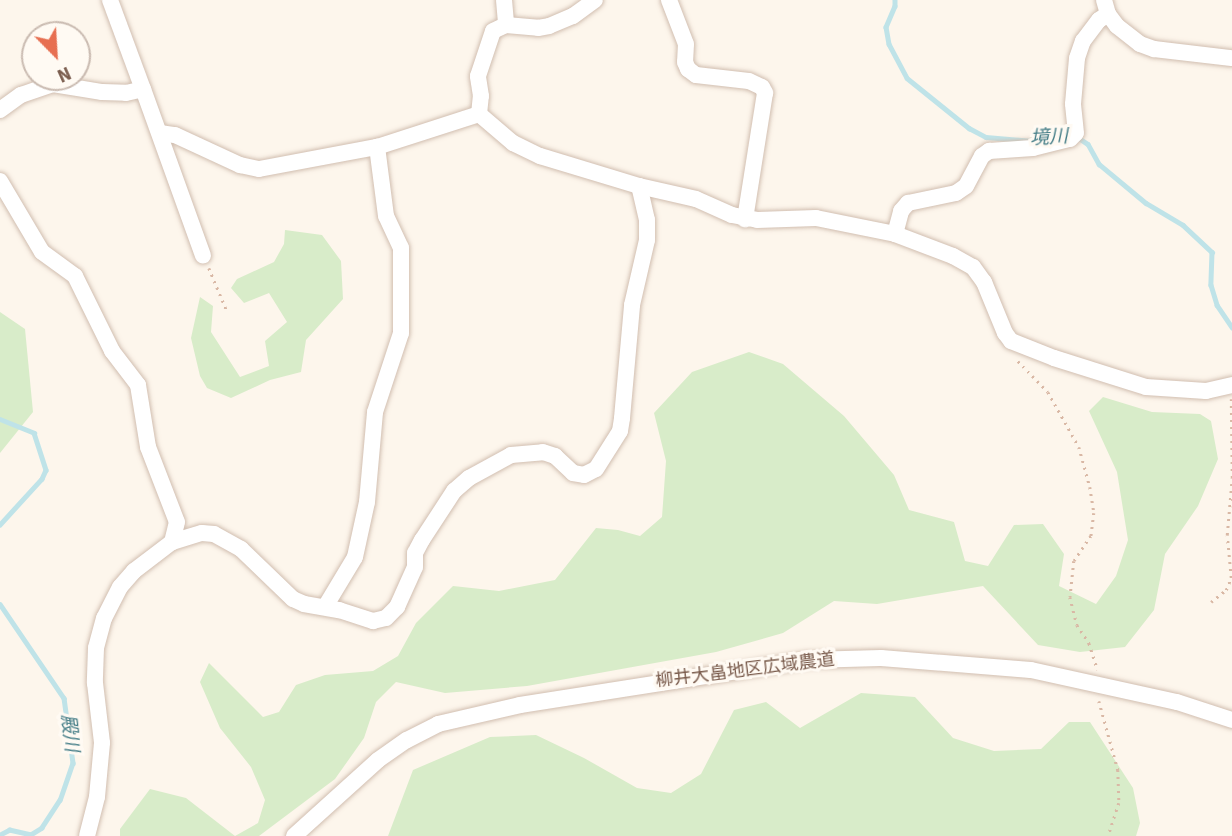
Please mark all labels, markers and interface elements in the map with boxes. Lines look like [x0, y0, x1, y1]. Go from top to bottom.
north arrow [21, 21, 91, 91]
text: N [53, 59, 75, 89]
water label: 境川 [1029, 126, 1069, 150]
street label: 柳井大畠地区広域農道 [654, 649, 836, 693]
water label: 殿川 [55, 713, 83, 753]

